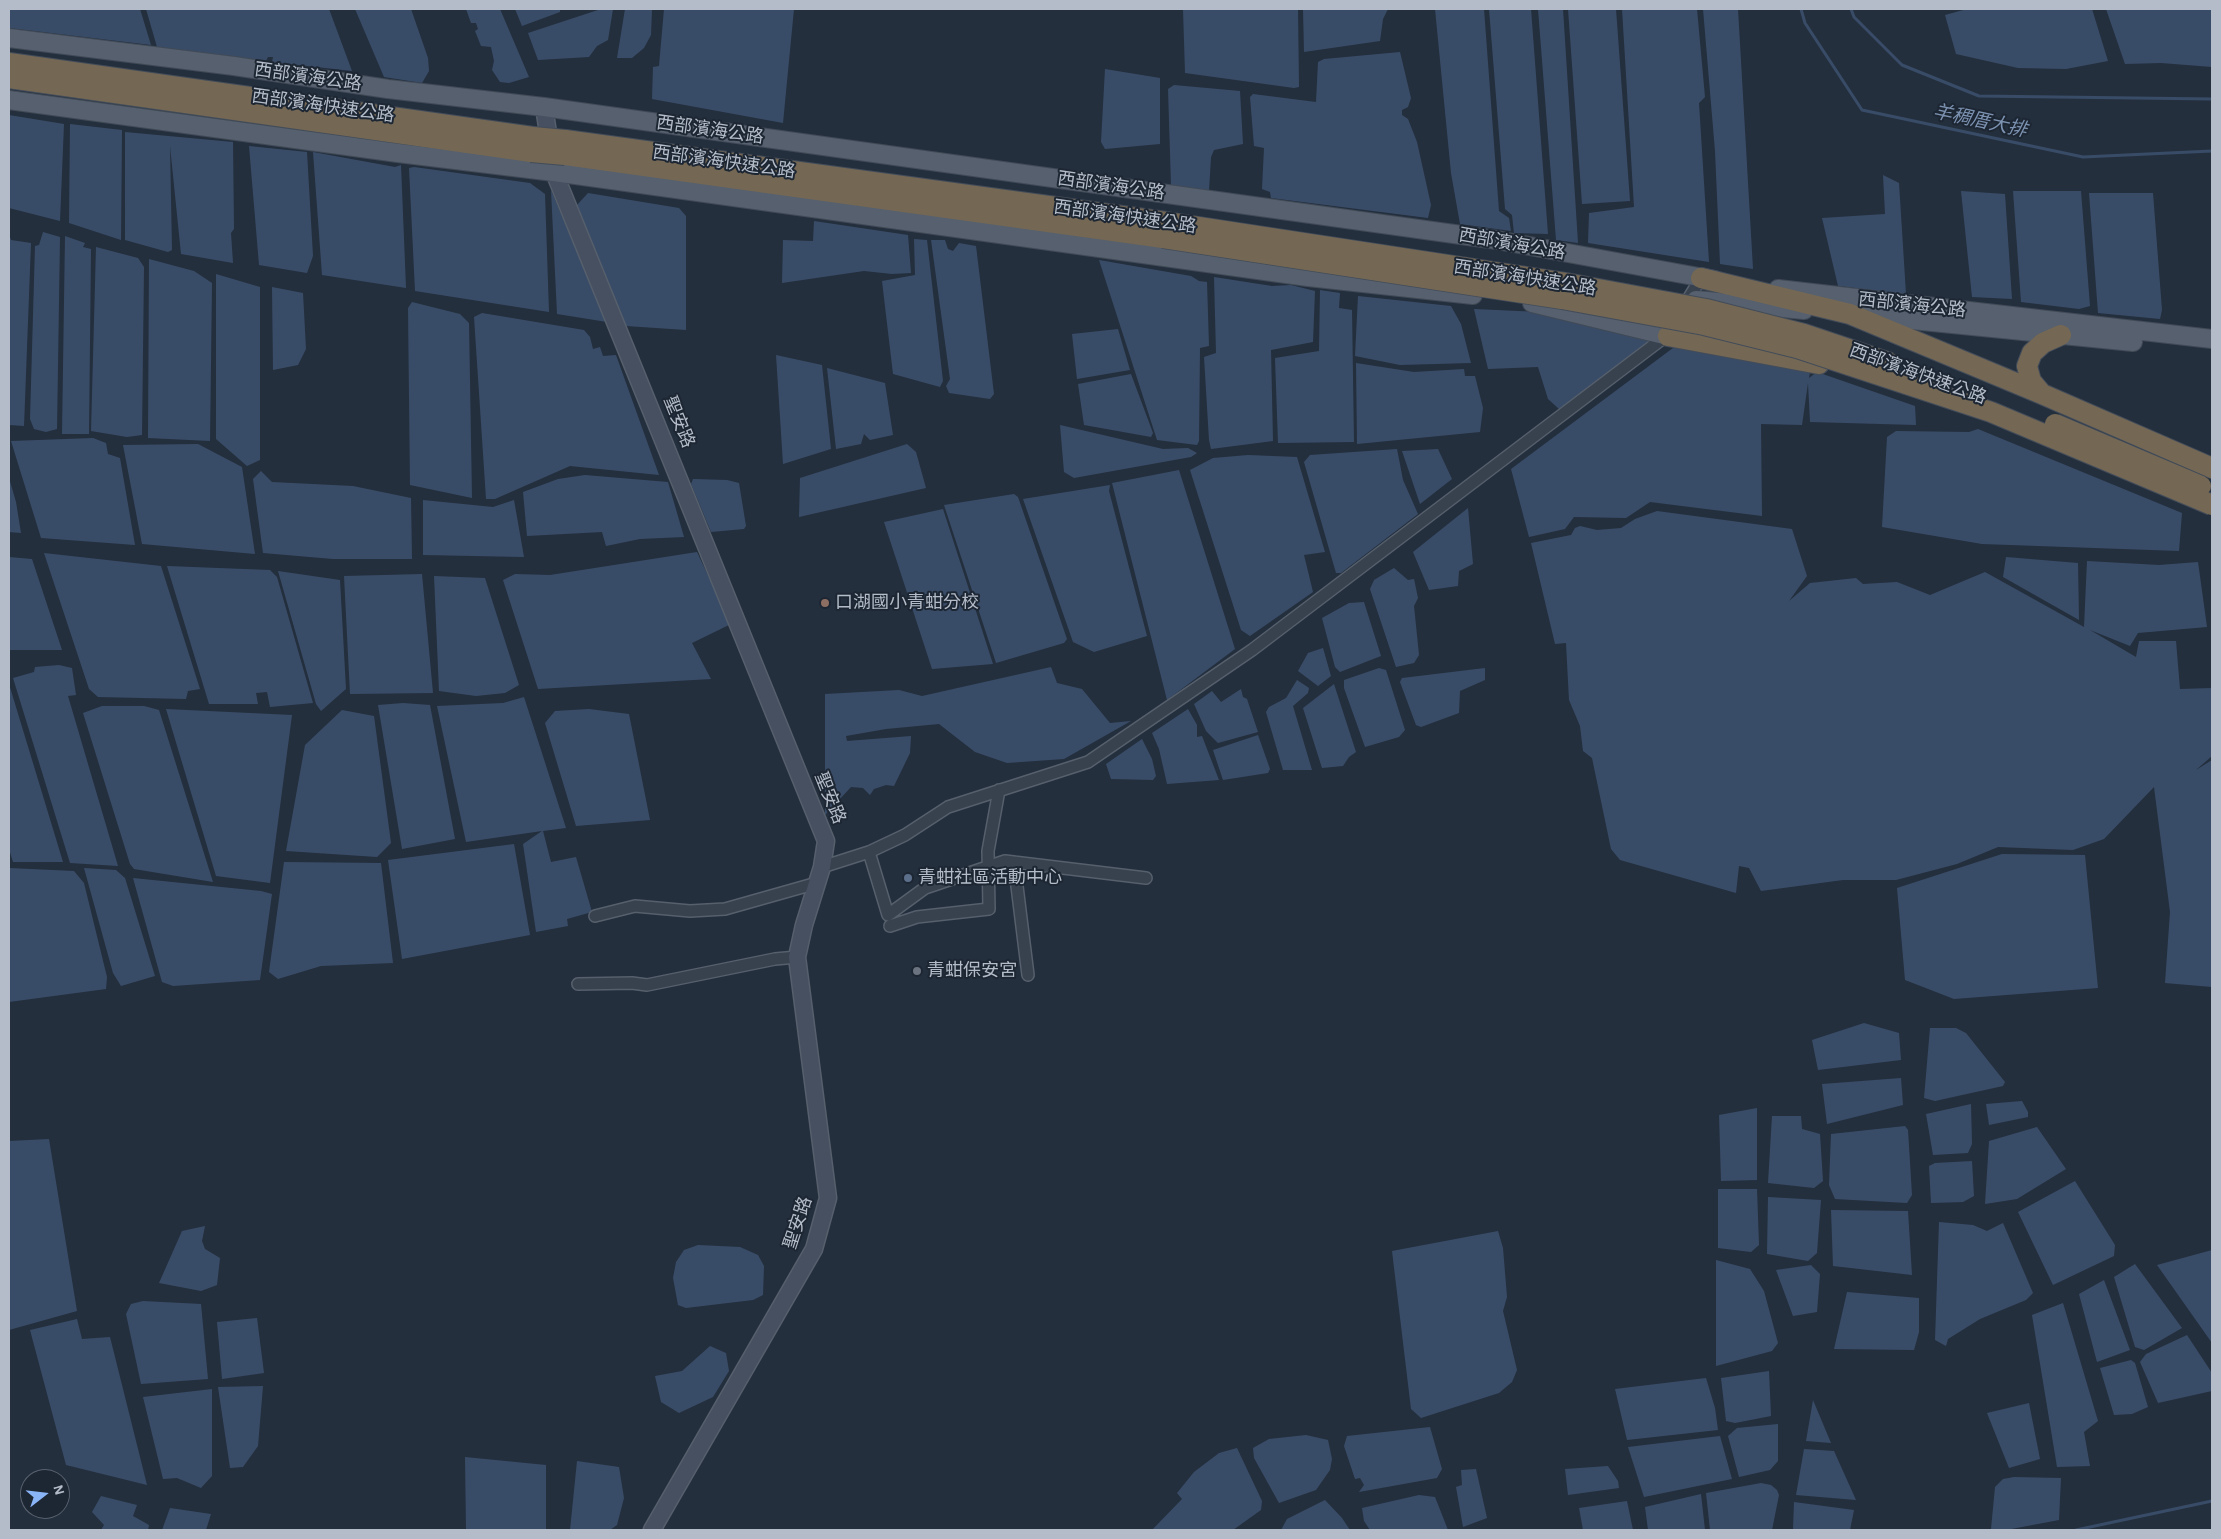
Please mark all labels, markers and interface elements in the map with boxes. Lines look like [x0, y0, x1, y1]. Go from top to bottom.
street label: 西部濱海公路 [253, 59, 363, 95]
street label: 西部濱海快速公路 [250, 85, 396, 127]
water label: 羊稠厝大排 [1931, 100, 2029, 142]
street label: 西部濱海公路 [655, 112, 765, 148]
street label: 西部濱海快速公路 [651, 141, 797, 183]
street label: 西部濱海公路 [1056, 168, 1166, 204]
street label: 西部濱海快速公路 [1052, 196, 1198, 238]
street label: 西部濱海公路 [1457, 224, 1567, 264]
street label: 西部濱海快速公路 [1452, 256, 1598, 300]
street label: 西部濱海公路 [1857, 289, 1967, 321]
street label: 西部濱海快速公路 [1847, 339, 1989, 409]
street label: 聖安路 [659, 393, 699, 451]
place label: 口湖國小青蚶分校 [835, 592, 979, 614]
marker: 口湖國小青蚶分校 [819, 597, 831, 609]
street label: 聖安路 [810, 769, 850, 827]
place label: 青蚶社區活動中心 [918, 867, 1062, 889]
marker: 青蚶社區活動中心 [902, 872, 914, 884]
place label: 青蚶保安宮 [927, 960, 1017, 982]
marker: 青蚶保安宮 [911, 965, 923, 977]
street label: 聖安路 [779, 1194, 817, 1252]
north arrow [20, 1469, 70, 1519]
text: N [50, 1484, 67, 1497]

